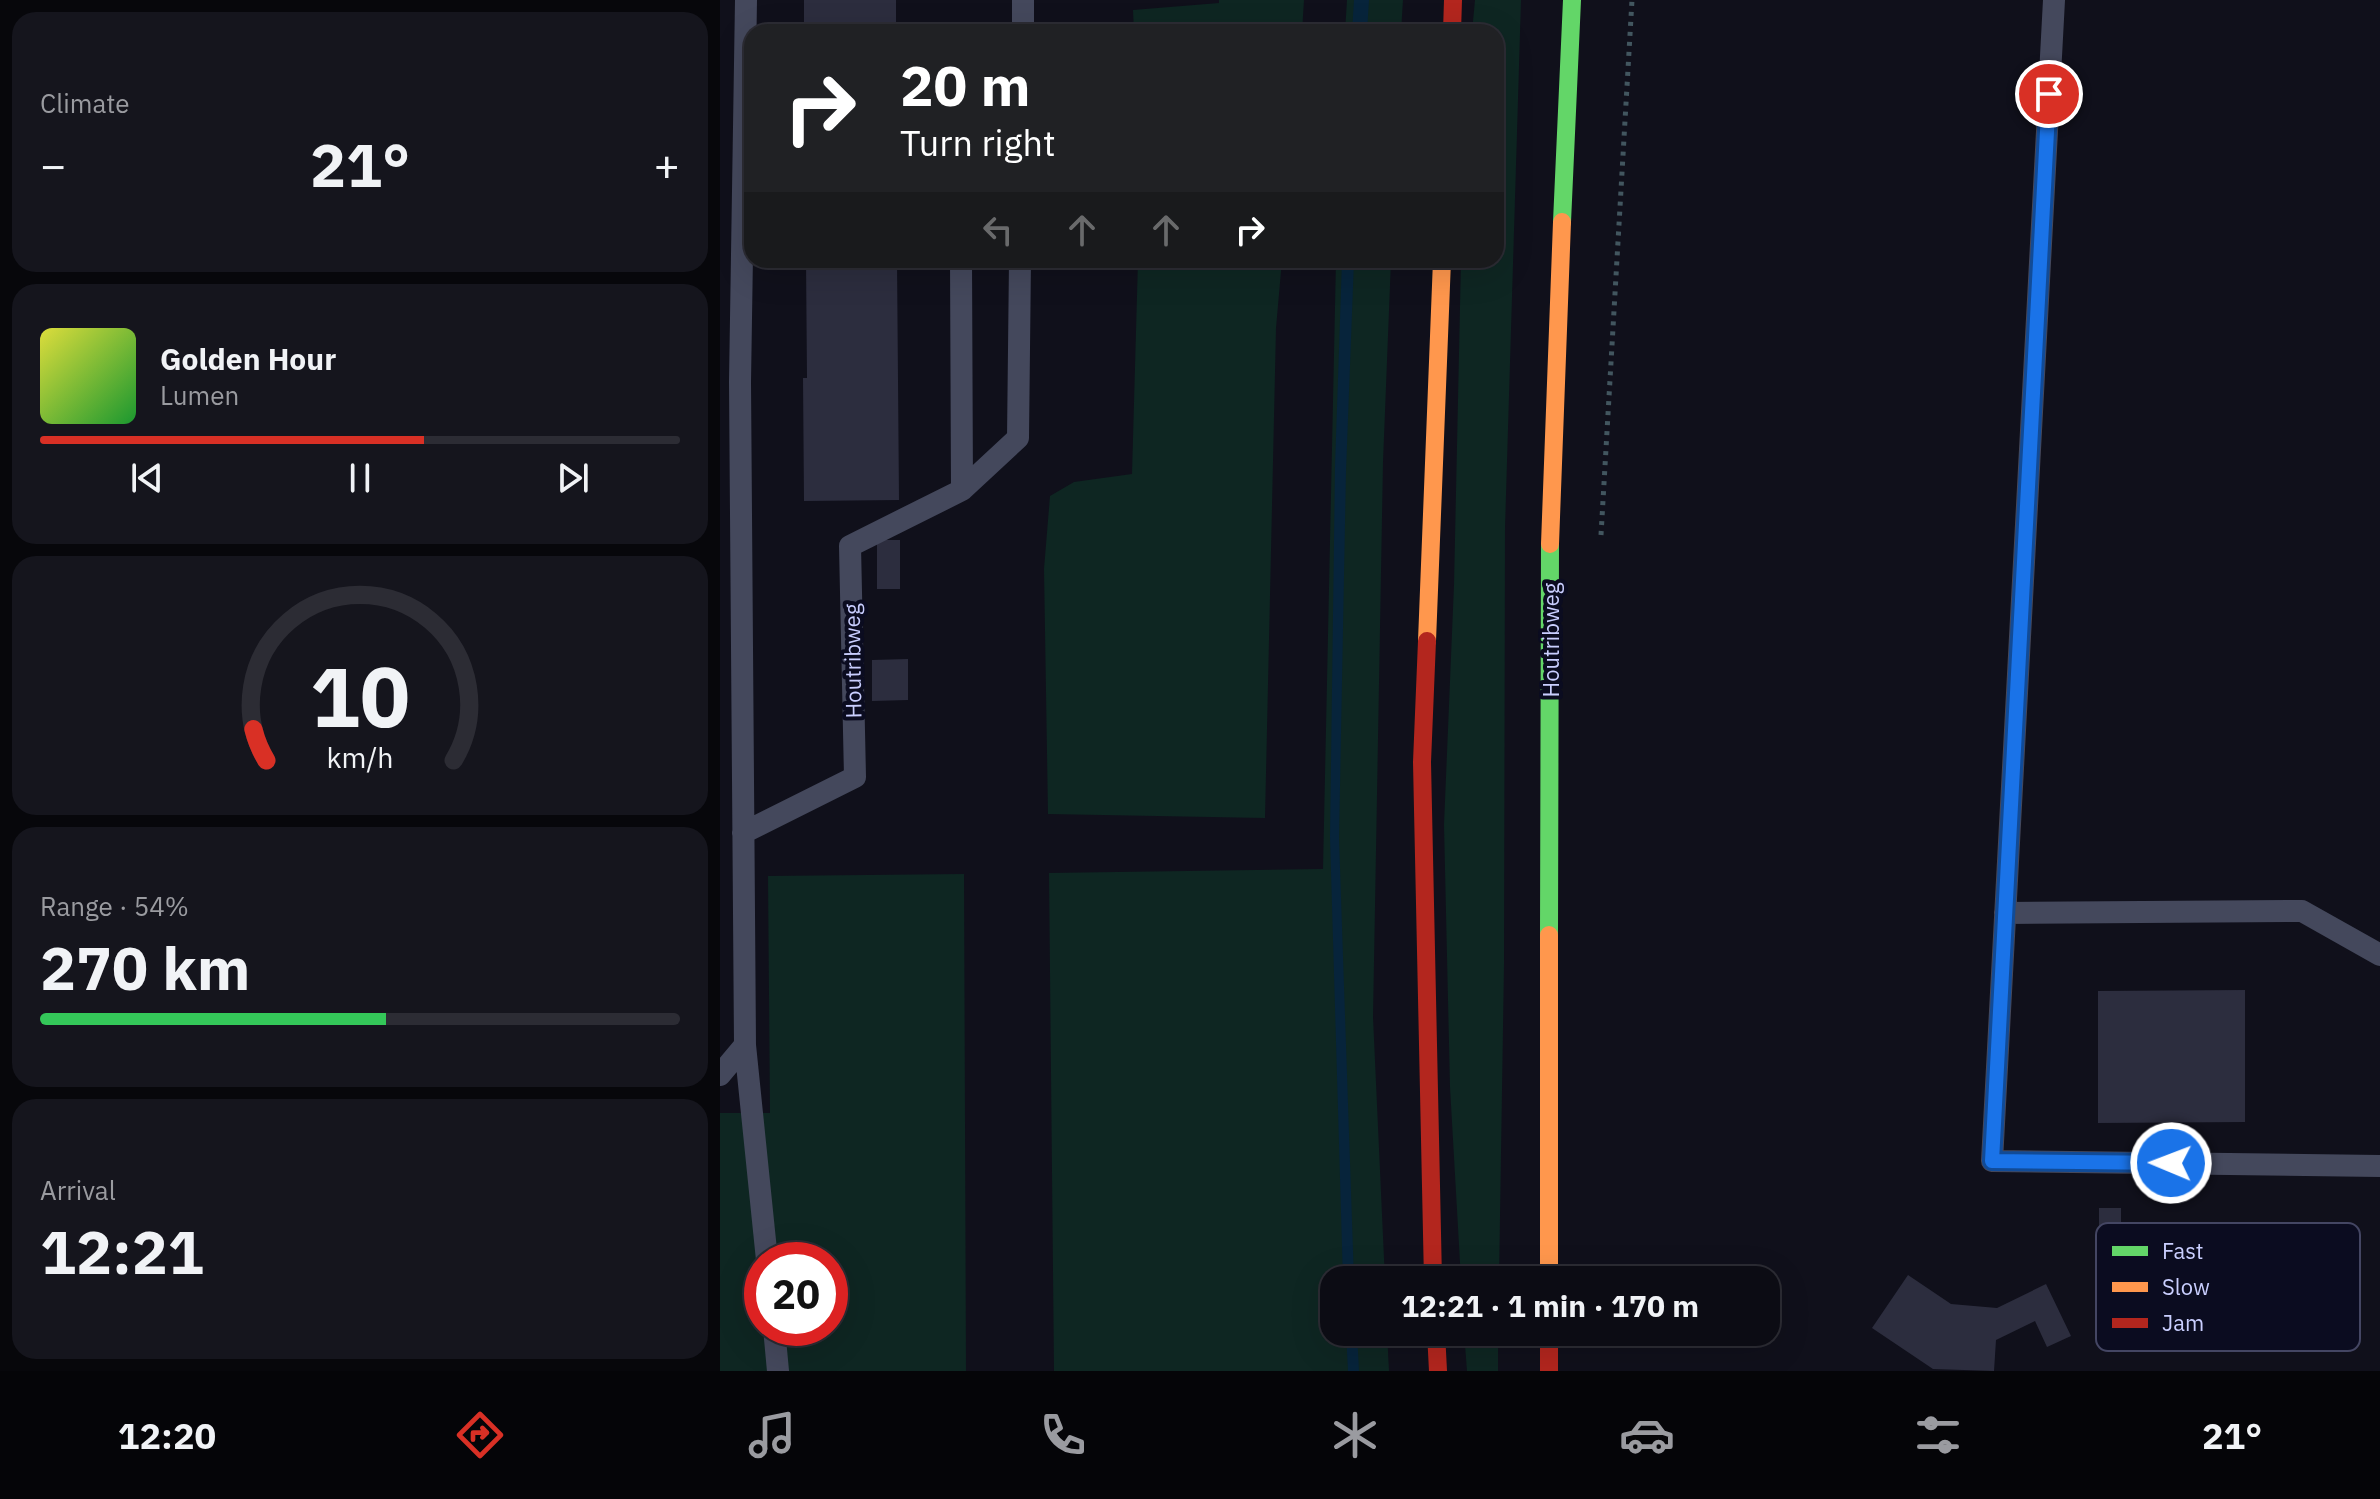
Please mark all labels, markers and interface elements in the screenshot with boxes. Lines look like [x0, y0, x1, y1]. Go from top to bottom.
text: 20 m [900, 49, 1030, 121]
icon: right [768, 56, 872, 160]
pin [2015, 60, 2083, 128]
icon: arrive [2027, 72, 2071, 116]
text: Climate [40, 86, 130, 120]
text: Turn right [900, 119, 1056, 166]
text: 21° [310, 125, 410, 204]
text: − [40, 136, 66, 193]
text: + [654, 136, 680, 193]
icon: left [976, 208, 1020, 252]
icon: ahead [1060, 208, 1104, 252]
icon: ahead [1144, 208, 1188, 252]
icon: right [1228, 208, 1272, 252]
text: Golden Hour [160, 339, 336, 378]
text: Lumen [160, 378, 239, 412]
icon: previous [125, 456, 169, 500]
icon: pause [338, 456, 382, 500]
icon: next [551, 456, 595, 500]
street label: Houtribweg [1536, 582, 1565, 697]
street label: Houtribweg [836, 603, 867, 719]
text: 10 [310, 642, 410, 750]
text: km/h [326, 740, 394, 777]
text: Range · 54% [40, 889, 189, 923]
text: 270 km [40, 928, 250, 1007]
position arrow [2129, 1121, 2213, 1205]
text: Arrival [40, 1173, 116, 1207]
text: 12:21 [40, 1212, 204, 1291]
legend [2096, 1223, 2360, 1351]
text: Fast [2162, 1236, 2203, 1265]
speed limit sign: 20 [744, 1242, 848, 1346]
text: Slow [2162, 1272, 2210, 1301]
text: 12:21 · 1 min · 170 m [1401, 1286, 1699, 1325]
text: Jam [2162, 1308, 2204, 1337]
icon: directions [452, 1407, 508, 1463]
icon: music [744, 1407, 800, 1463]
icon: phone [1035, 1407, 1091, 1463]
icon: climate [1327, 1407, 1383, 1463]
icon: car [1619, 1407, 1675, 1463]
icon: filters [1910, 1407, 1966, 1463]
text: 12:20 [118, 1412, 216, 1459]
text: 21° [2202, 1412, 2262, 1459]

